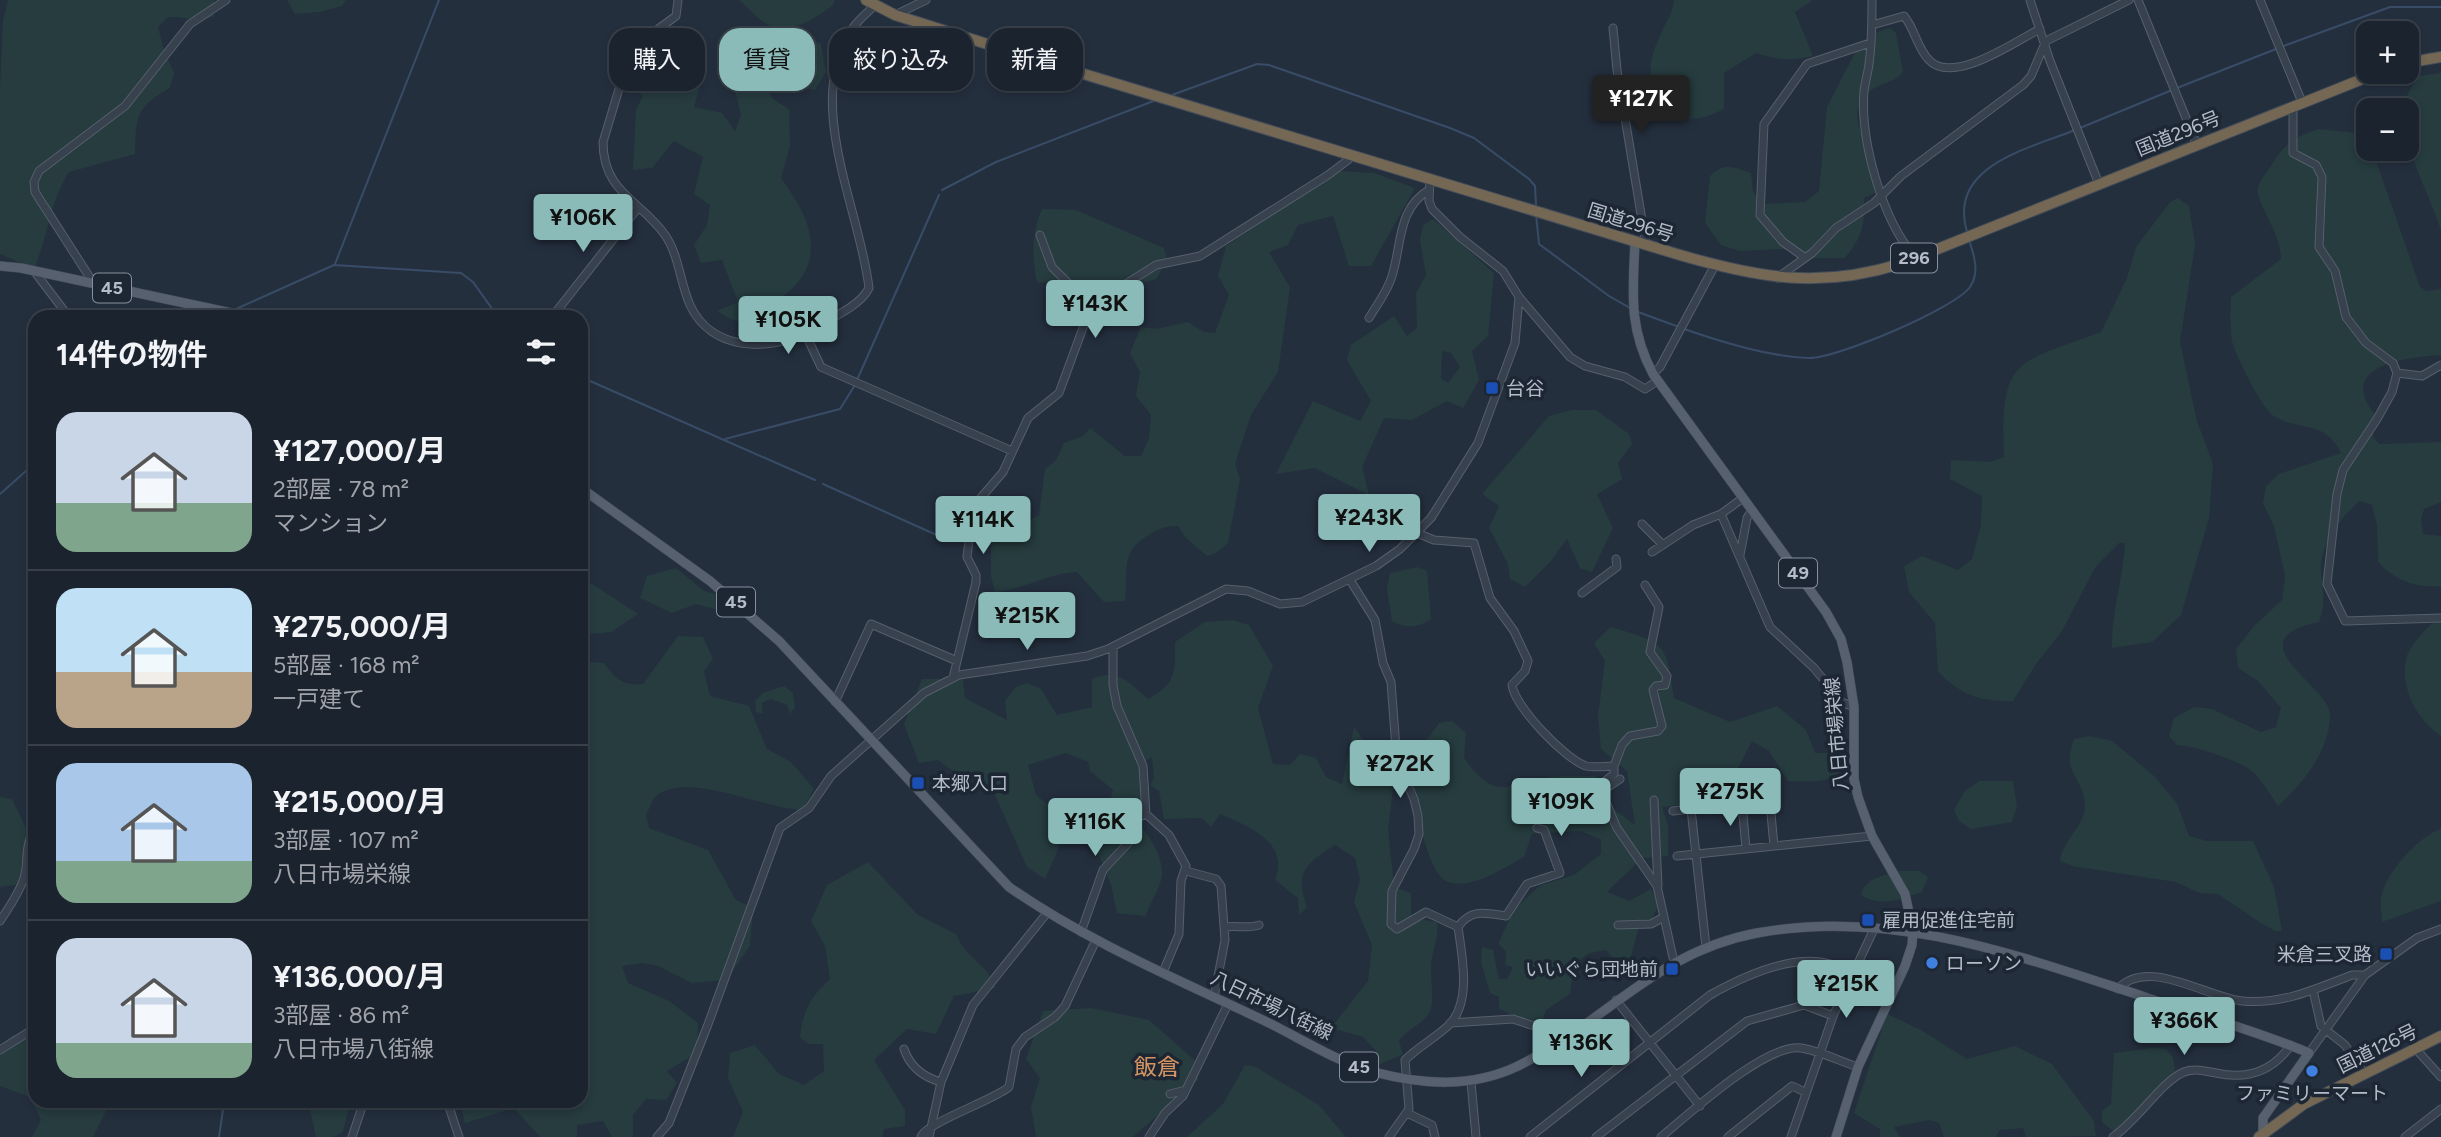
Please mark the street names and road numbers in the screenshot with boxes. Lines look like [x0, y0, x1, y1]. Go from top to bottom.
street label: 国道296号 [2133, 106, 2224, 161]
street label: 国道296号 [1585, 198, 1677, 247]
road number: 296 [1891, 244, 1937, 272]
road number: 45 [93, 274, 131, 302]
road number: 49 [1779, 558, 1817, 588]
road number: 45 [717, 588, 755, 616]
street label: 八日市場栄線 [1820, 676, 1853, 792]
street label: 八日市場八街線 [1207, 966, 1337, 1045]
street label: 国道126号 [2333, 1019, 2421, 1078]
road number: 45 [1340, 1052, 1378, 1082]

